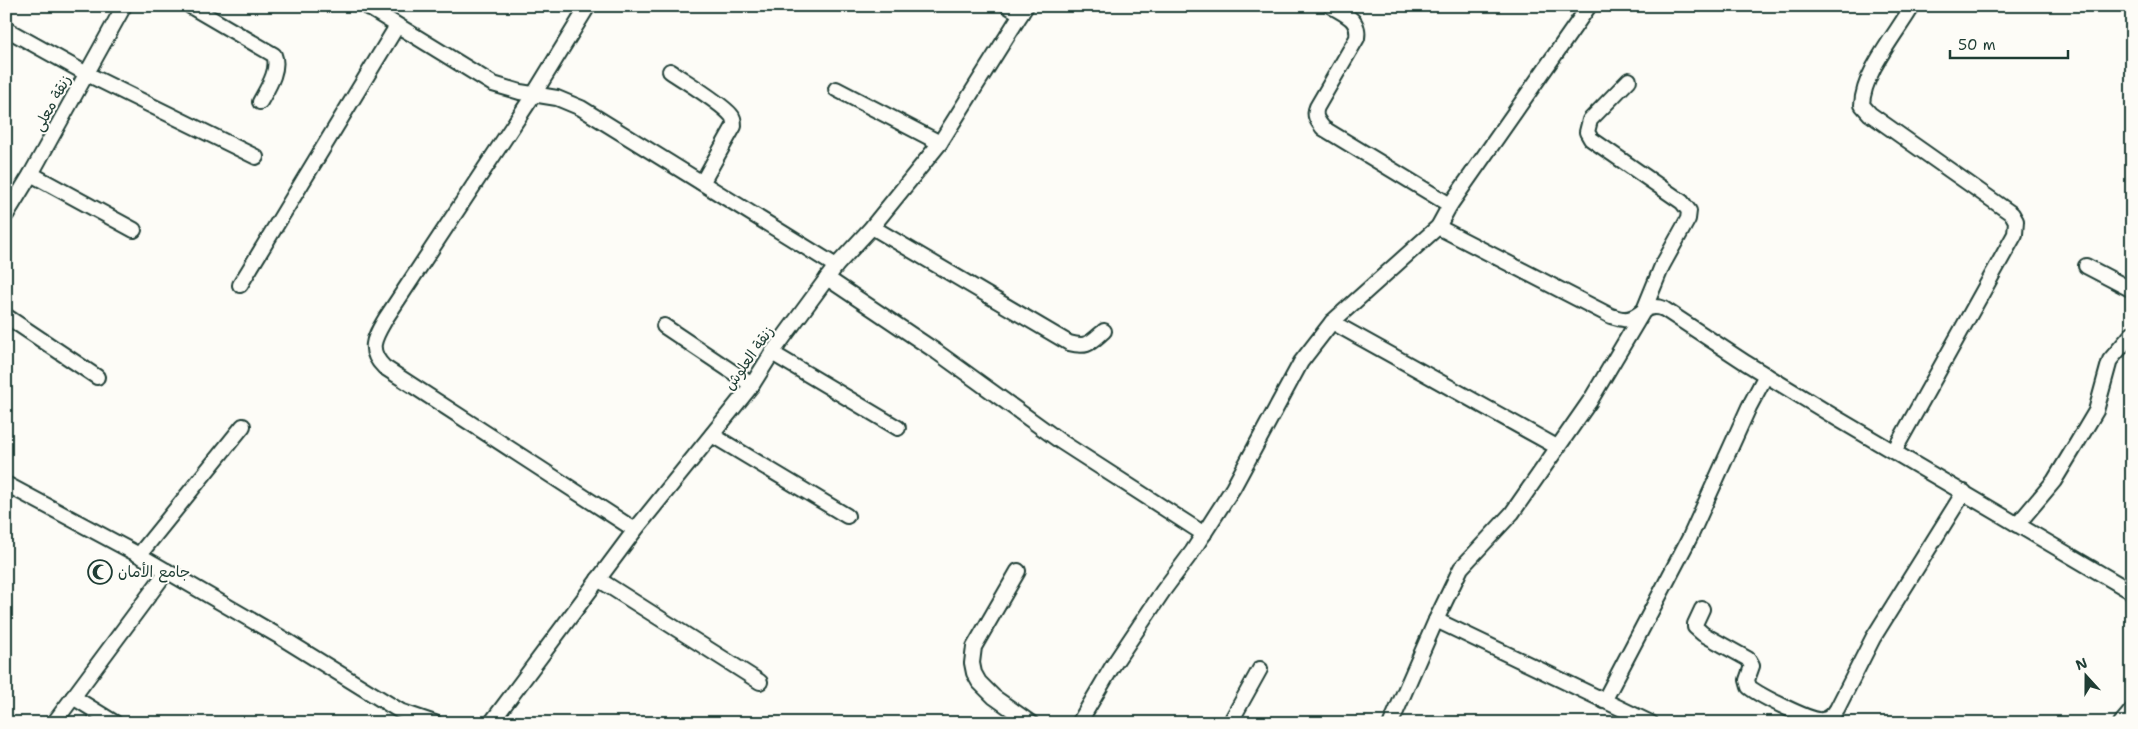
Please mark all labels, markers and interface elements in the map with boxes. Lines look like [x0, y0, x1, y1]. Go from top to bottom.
scale bar [1950, 28, 2068, 60]
text: 50 m [1958, 35, 1996, 55]
street label: زنقة معلى [28, 71, 76, 135]
street label: زنقة العلوش [720, 322, 778, 394]
mosque icon: جامع الأمان [87, 559, 113, 585]
place label: جامع الأمان [118, 562, 190, 583]
north arrow [2060, 652, 2110, 702]
text: N [2073, 653, 2090, 674]

